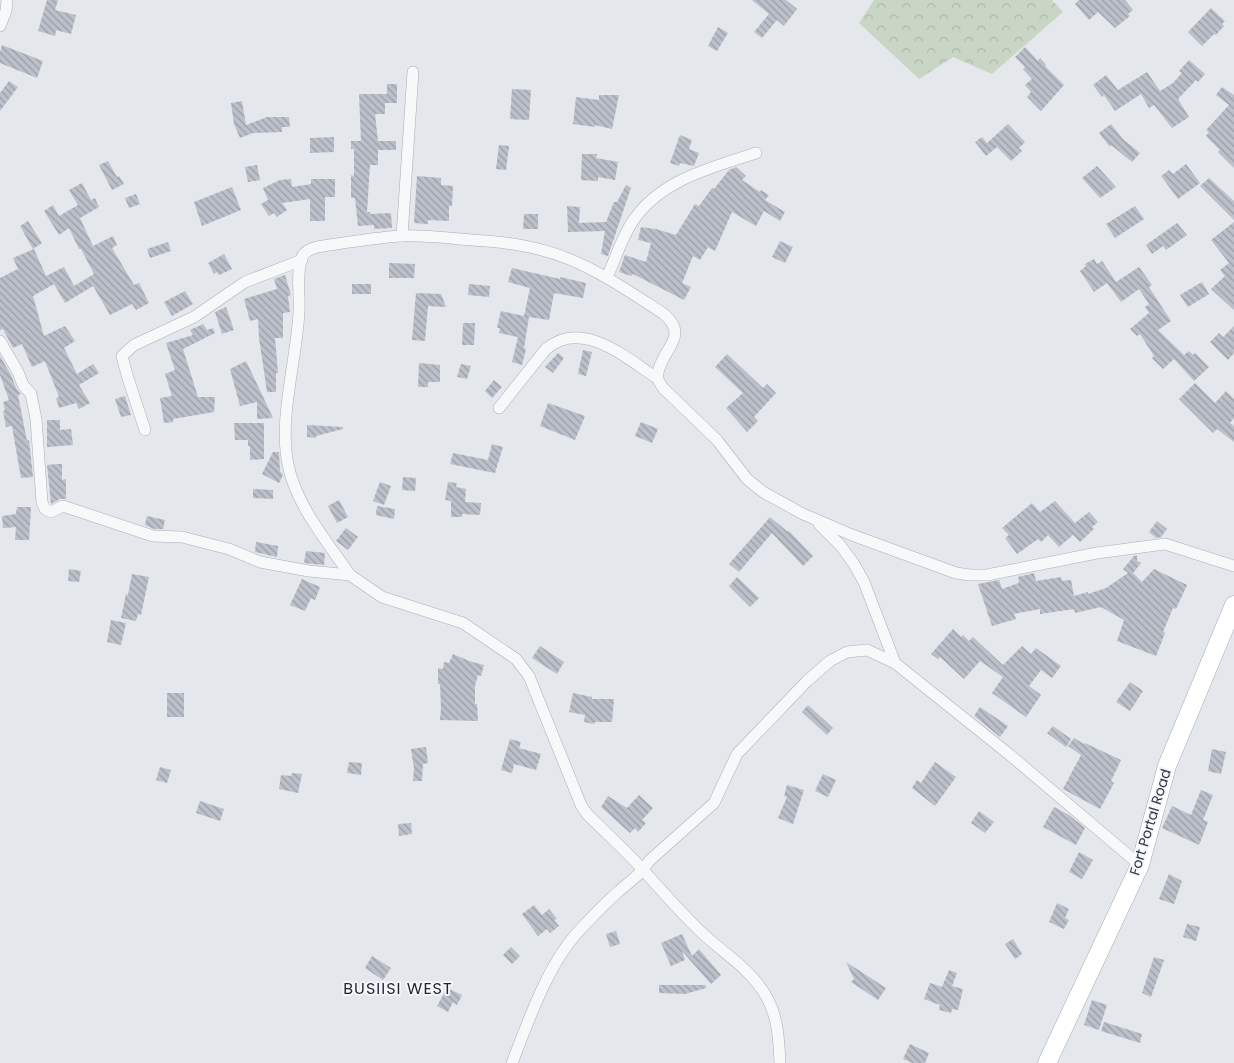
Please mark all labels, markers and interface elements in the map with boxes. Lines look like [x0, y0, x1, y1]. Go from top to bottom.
street label: Fort Portal Road [1124, 766, 1176, 878]
district label: BUSIISI WEST [343, 977, 453, 1000]

